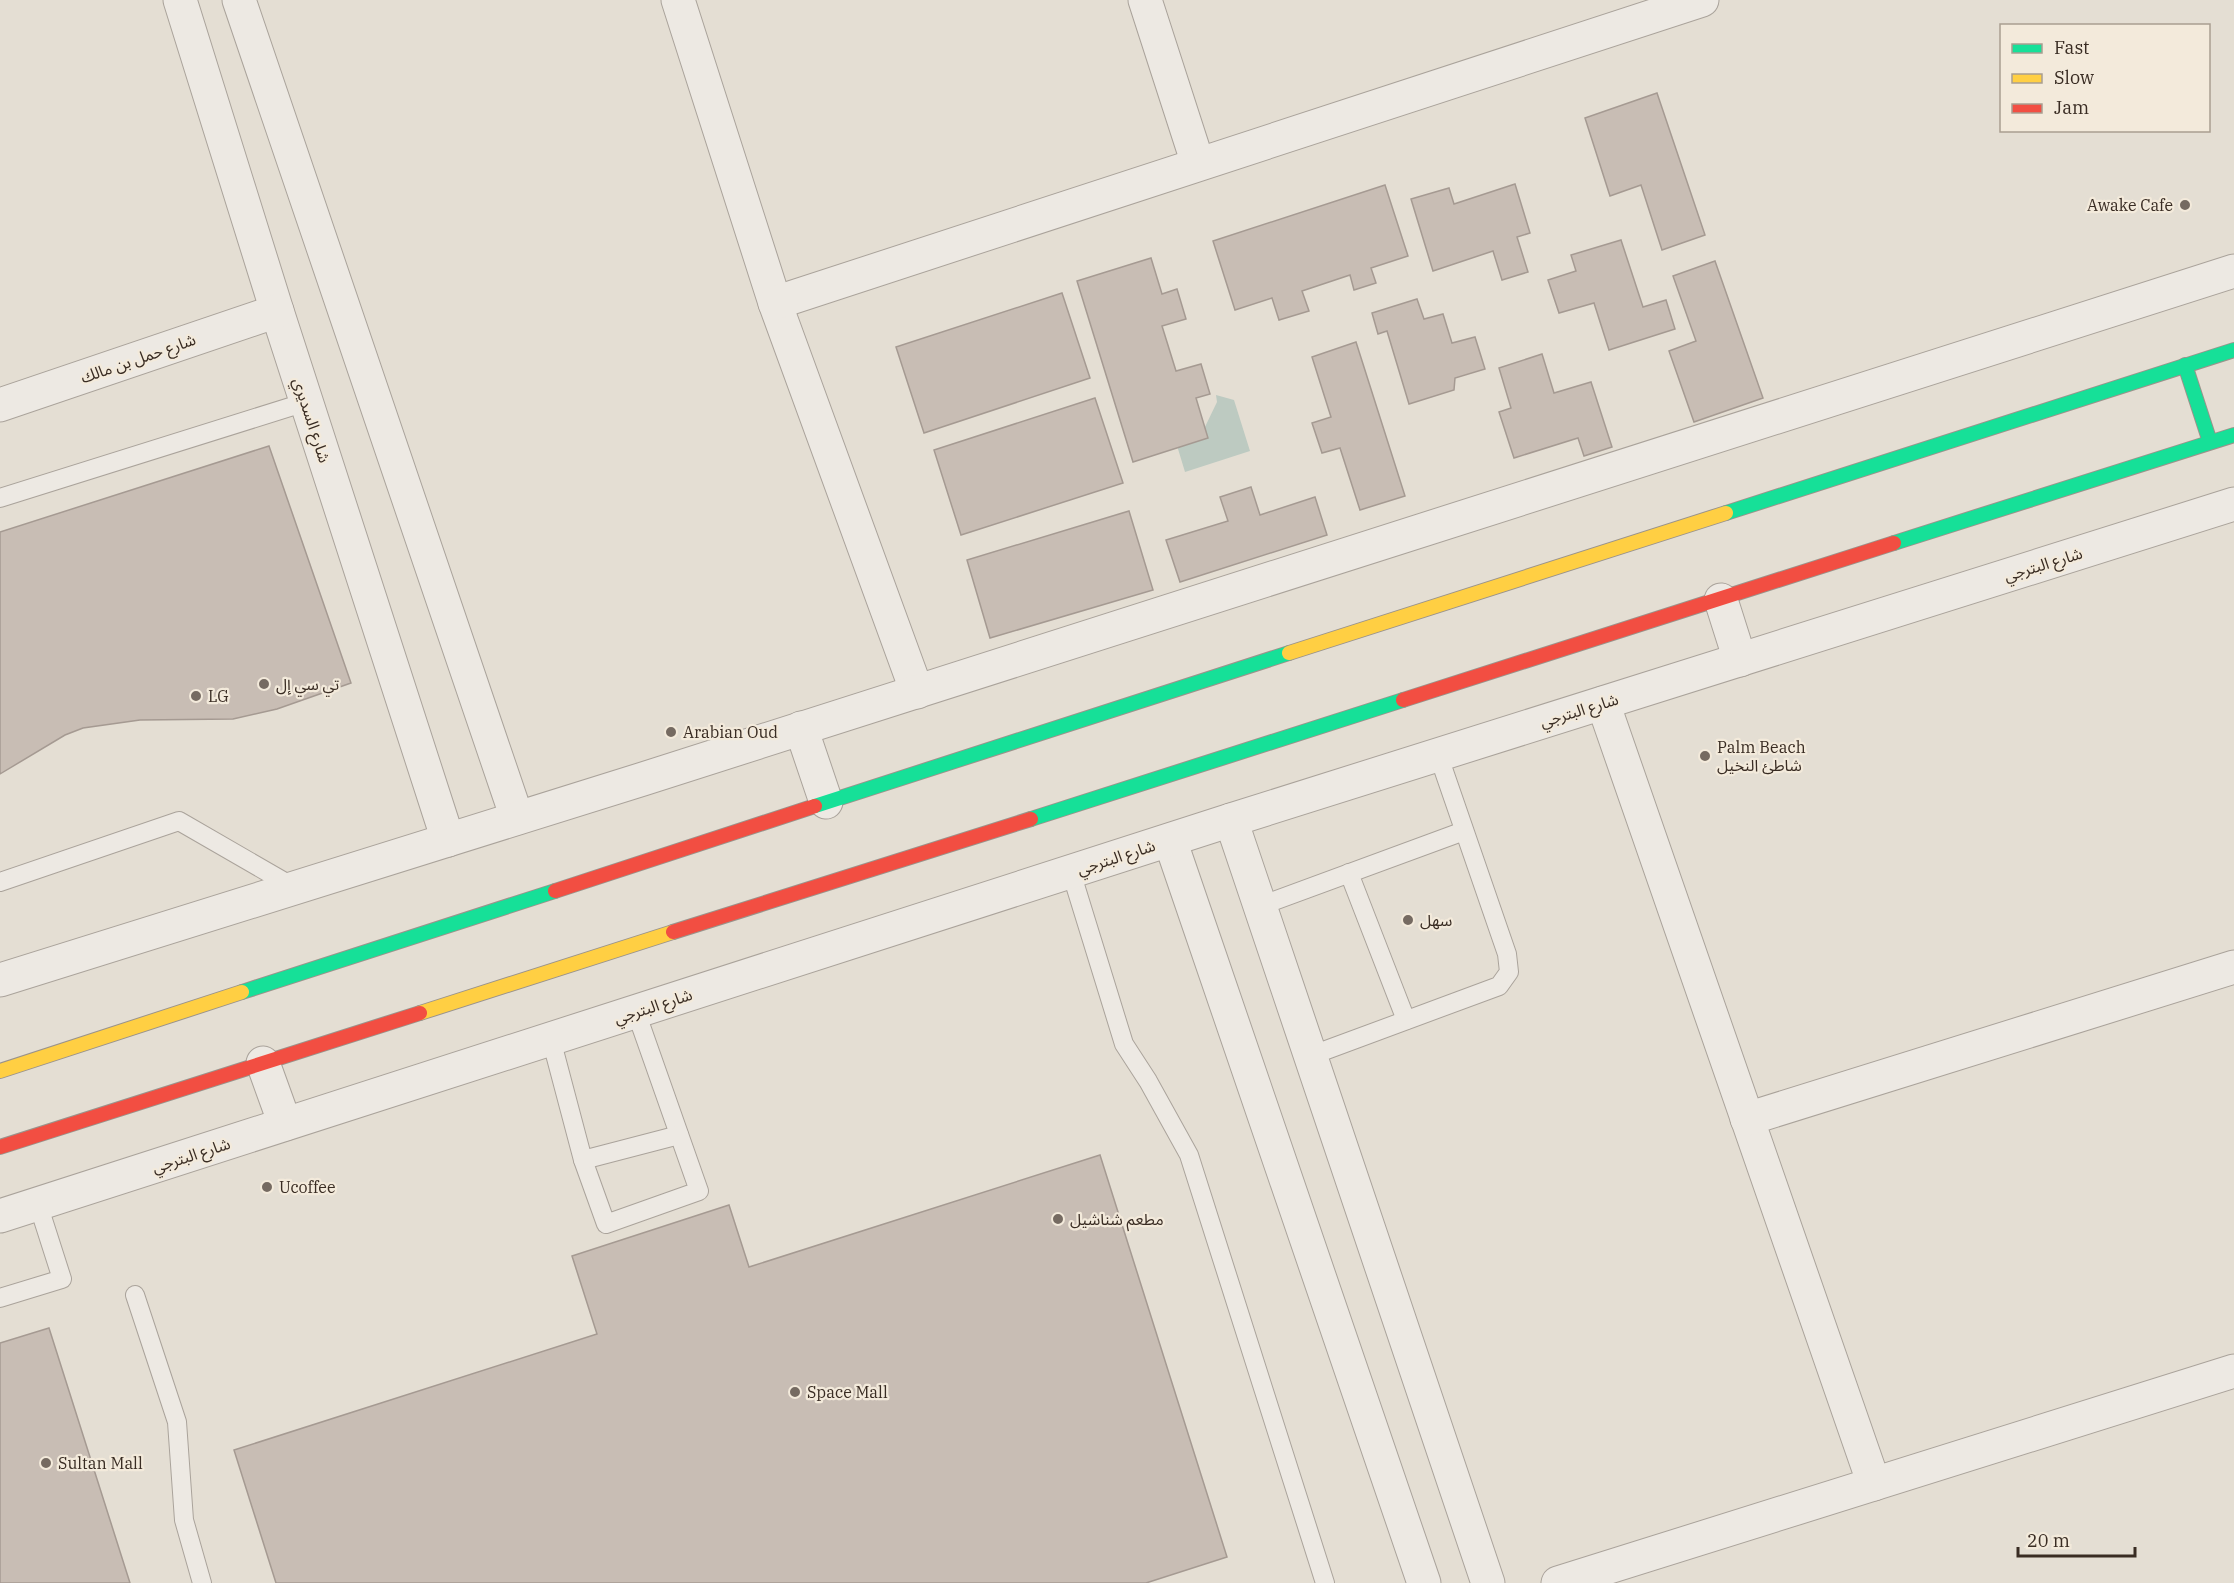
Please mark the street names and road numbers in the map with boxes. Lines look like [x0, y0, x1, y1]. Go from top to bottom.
street label: شارع حمل بن مالك [78, 329, 199, 390]
street label: شارع السديري [286, 375, 335, 466]
street label: شارع البترجي [2001, 543, 2086, 588]
street label: شارع البترجي [1537, 689, 1622, 734]
street label: شارع البترجي [1074, 835, 1159, 882]
street label: شارع البترجي [611, 984, 696, 1031]
street label: شارع البترجي [149, 1133, 234, 1180]

